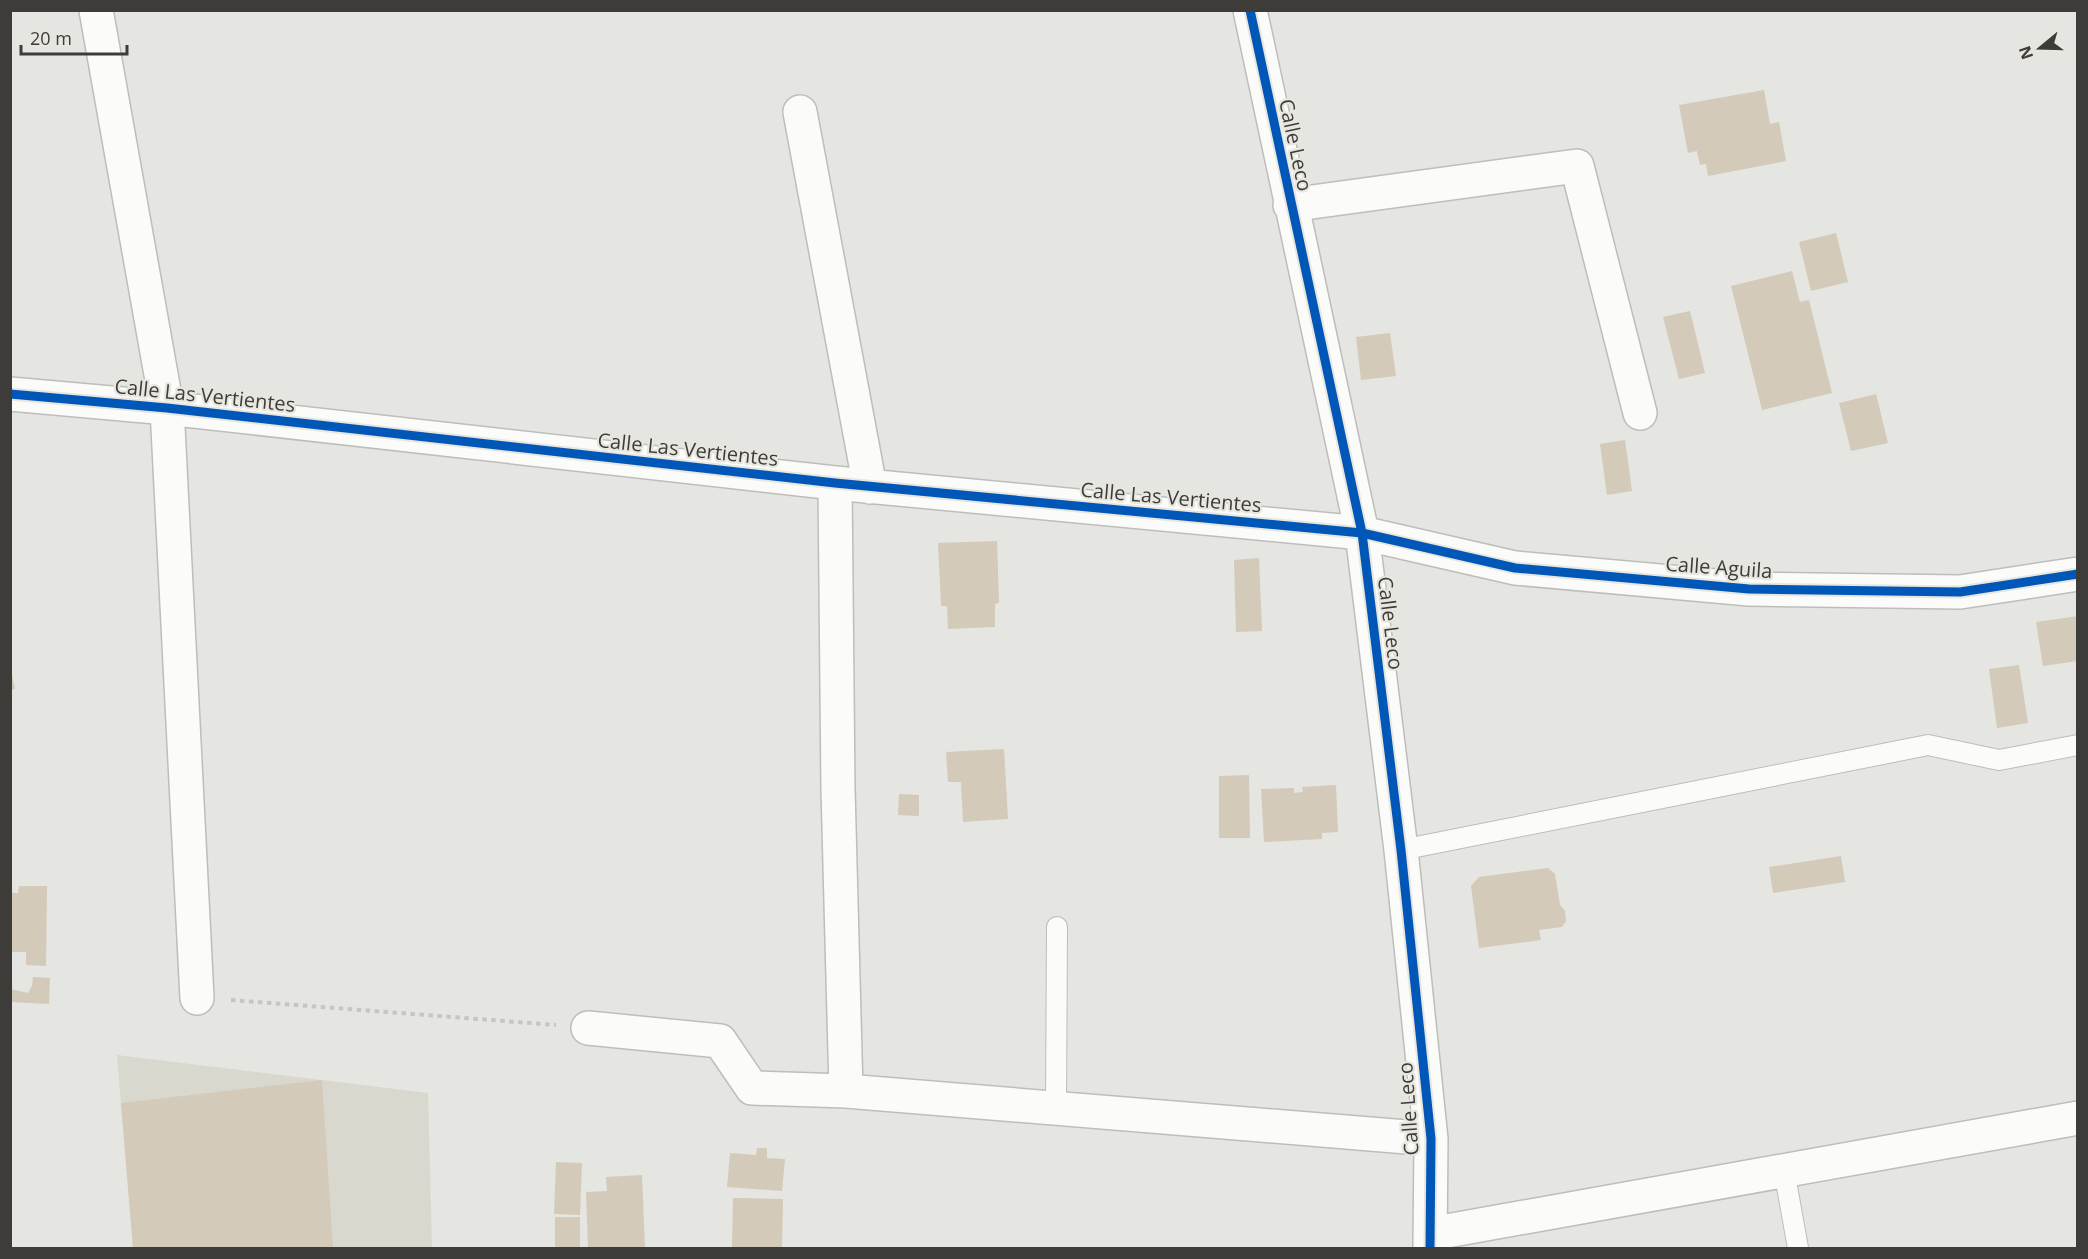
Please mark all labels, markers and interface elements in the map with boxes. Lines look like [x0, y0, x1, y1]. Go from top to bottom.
scale bar [21, 18, 128, 56]
north arrow [2010, 18, 2070, 78]
text: 20 m [30, 26, 72, 50]
text: N [2013, 43, 2038, 63]
street label: Calle Leco [1273, 96, 1319, 194]
street label: Calle Las Vertientes [113, 372, 297, 418]
street label: Calle Las Vertientes [596, 426, 780, 472]
street label: Calle Las Vertientes [1079, 476, 1263, 518]
street label: Calle Aguila [1665, 550, 1773, 584]
street label: Calle Leco [1372, 575, 1410, 671]
street label: Calle Leco [1391, 1061, 1425, 1157]

